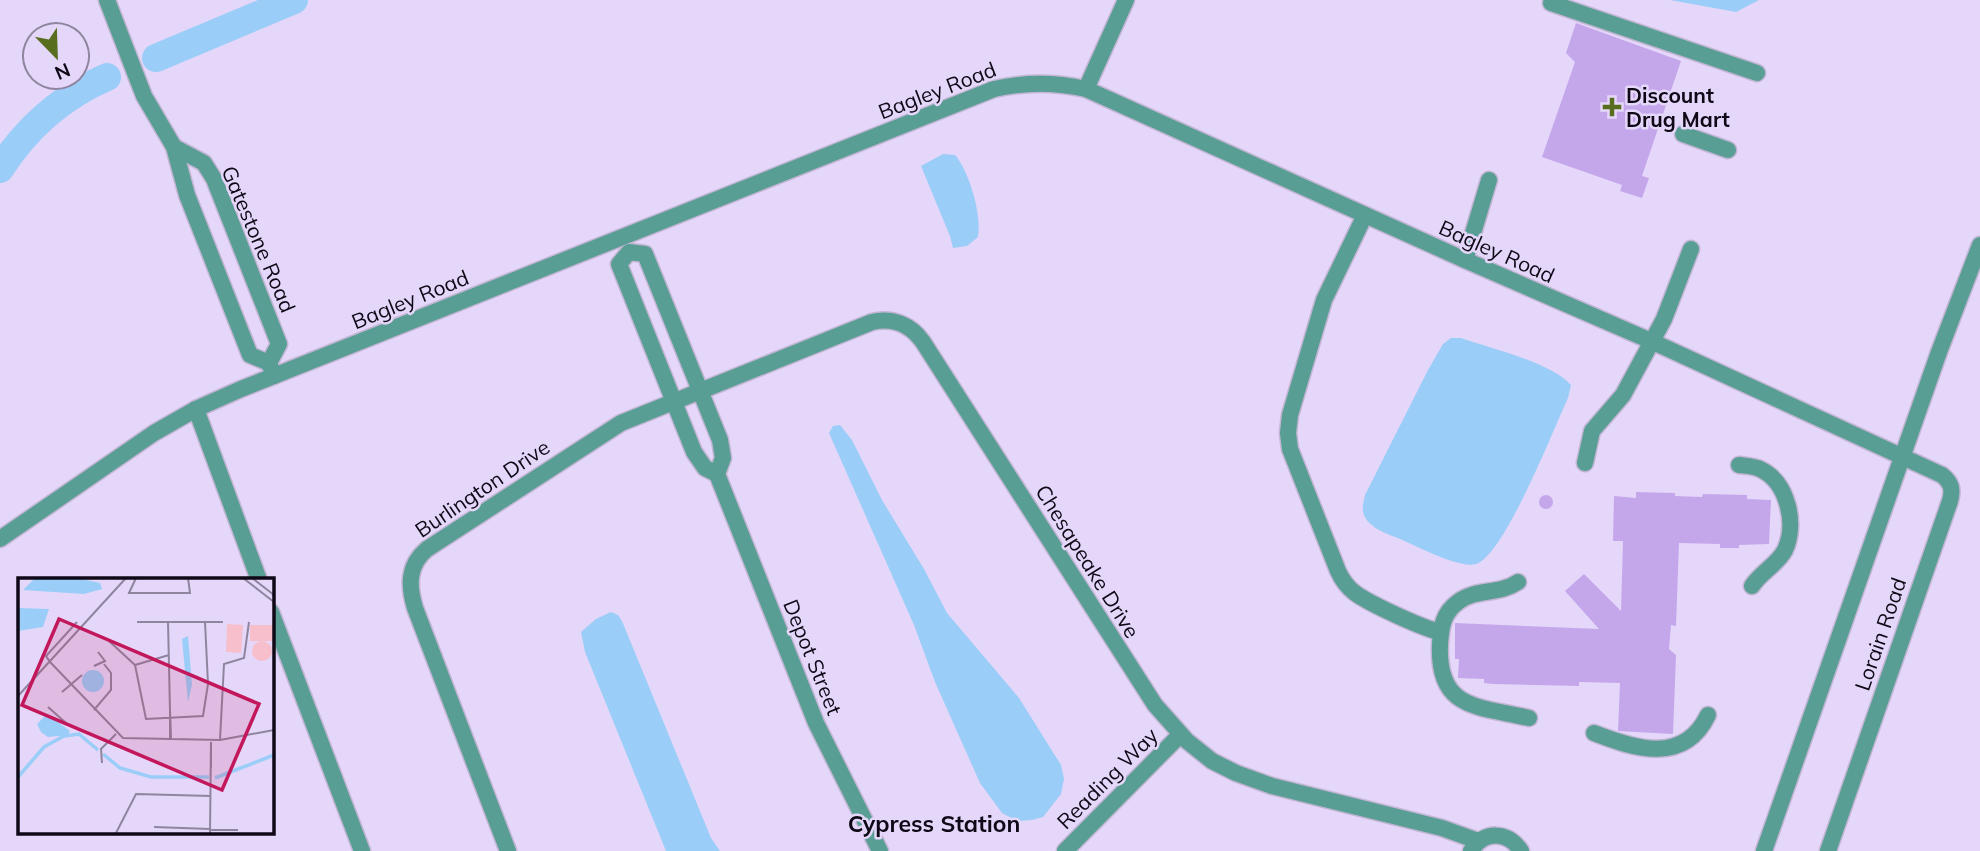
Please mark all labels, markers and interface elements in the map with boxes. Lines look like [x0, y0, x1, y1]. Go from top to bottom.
north arrow [21, 21, 91, 91]
street label: Bagley Road [874, 56, 1000, 124]
text: N [51, 58, 74, 85]
place label: Discount Drug Mart [1626, 82, 1730, 132]
marker: Discount Drug Mart [1604, 99, 1620, 115]
street label: Gatestone Road [216, 162, 302, 316]
street label: Bagley Road [1435, 214, 1559, 288]
street label: Bagley Road [348, 264, 472, 334]
street label: Burlington Drive [410, 433, 554, 543]
street label: Chesapeake Drive [1030, 480, 1146, 642]
street label: Lorain Road [1849, 574, 1911, 694]
inset map [18, 578, 273, 834]
street label: Depot Street [778, 595, 848, 719]
street label: Reading Way [1051, 722, 1163, 834]
district label: Cypress Station [848, 809, 1020, 838]

